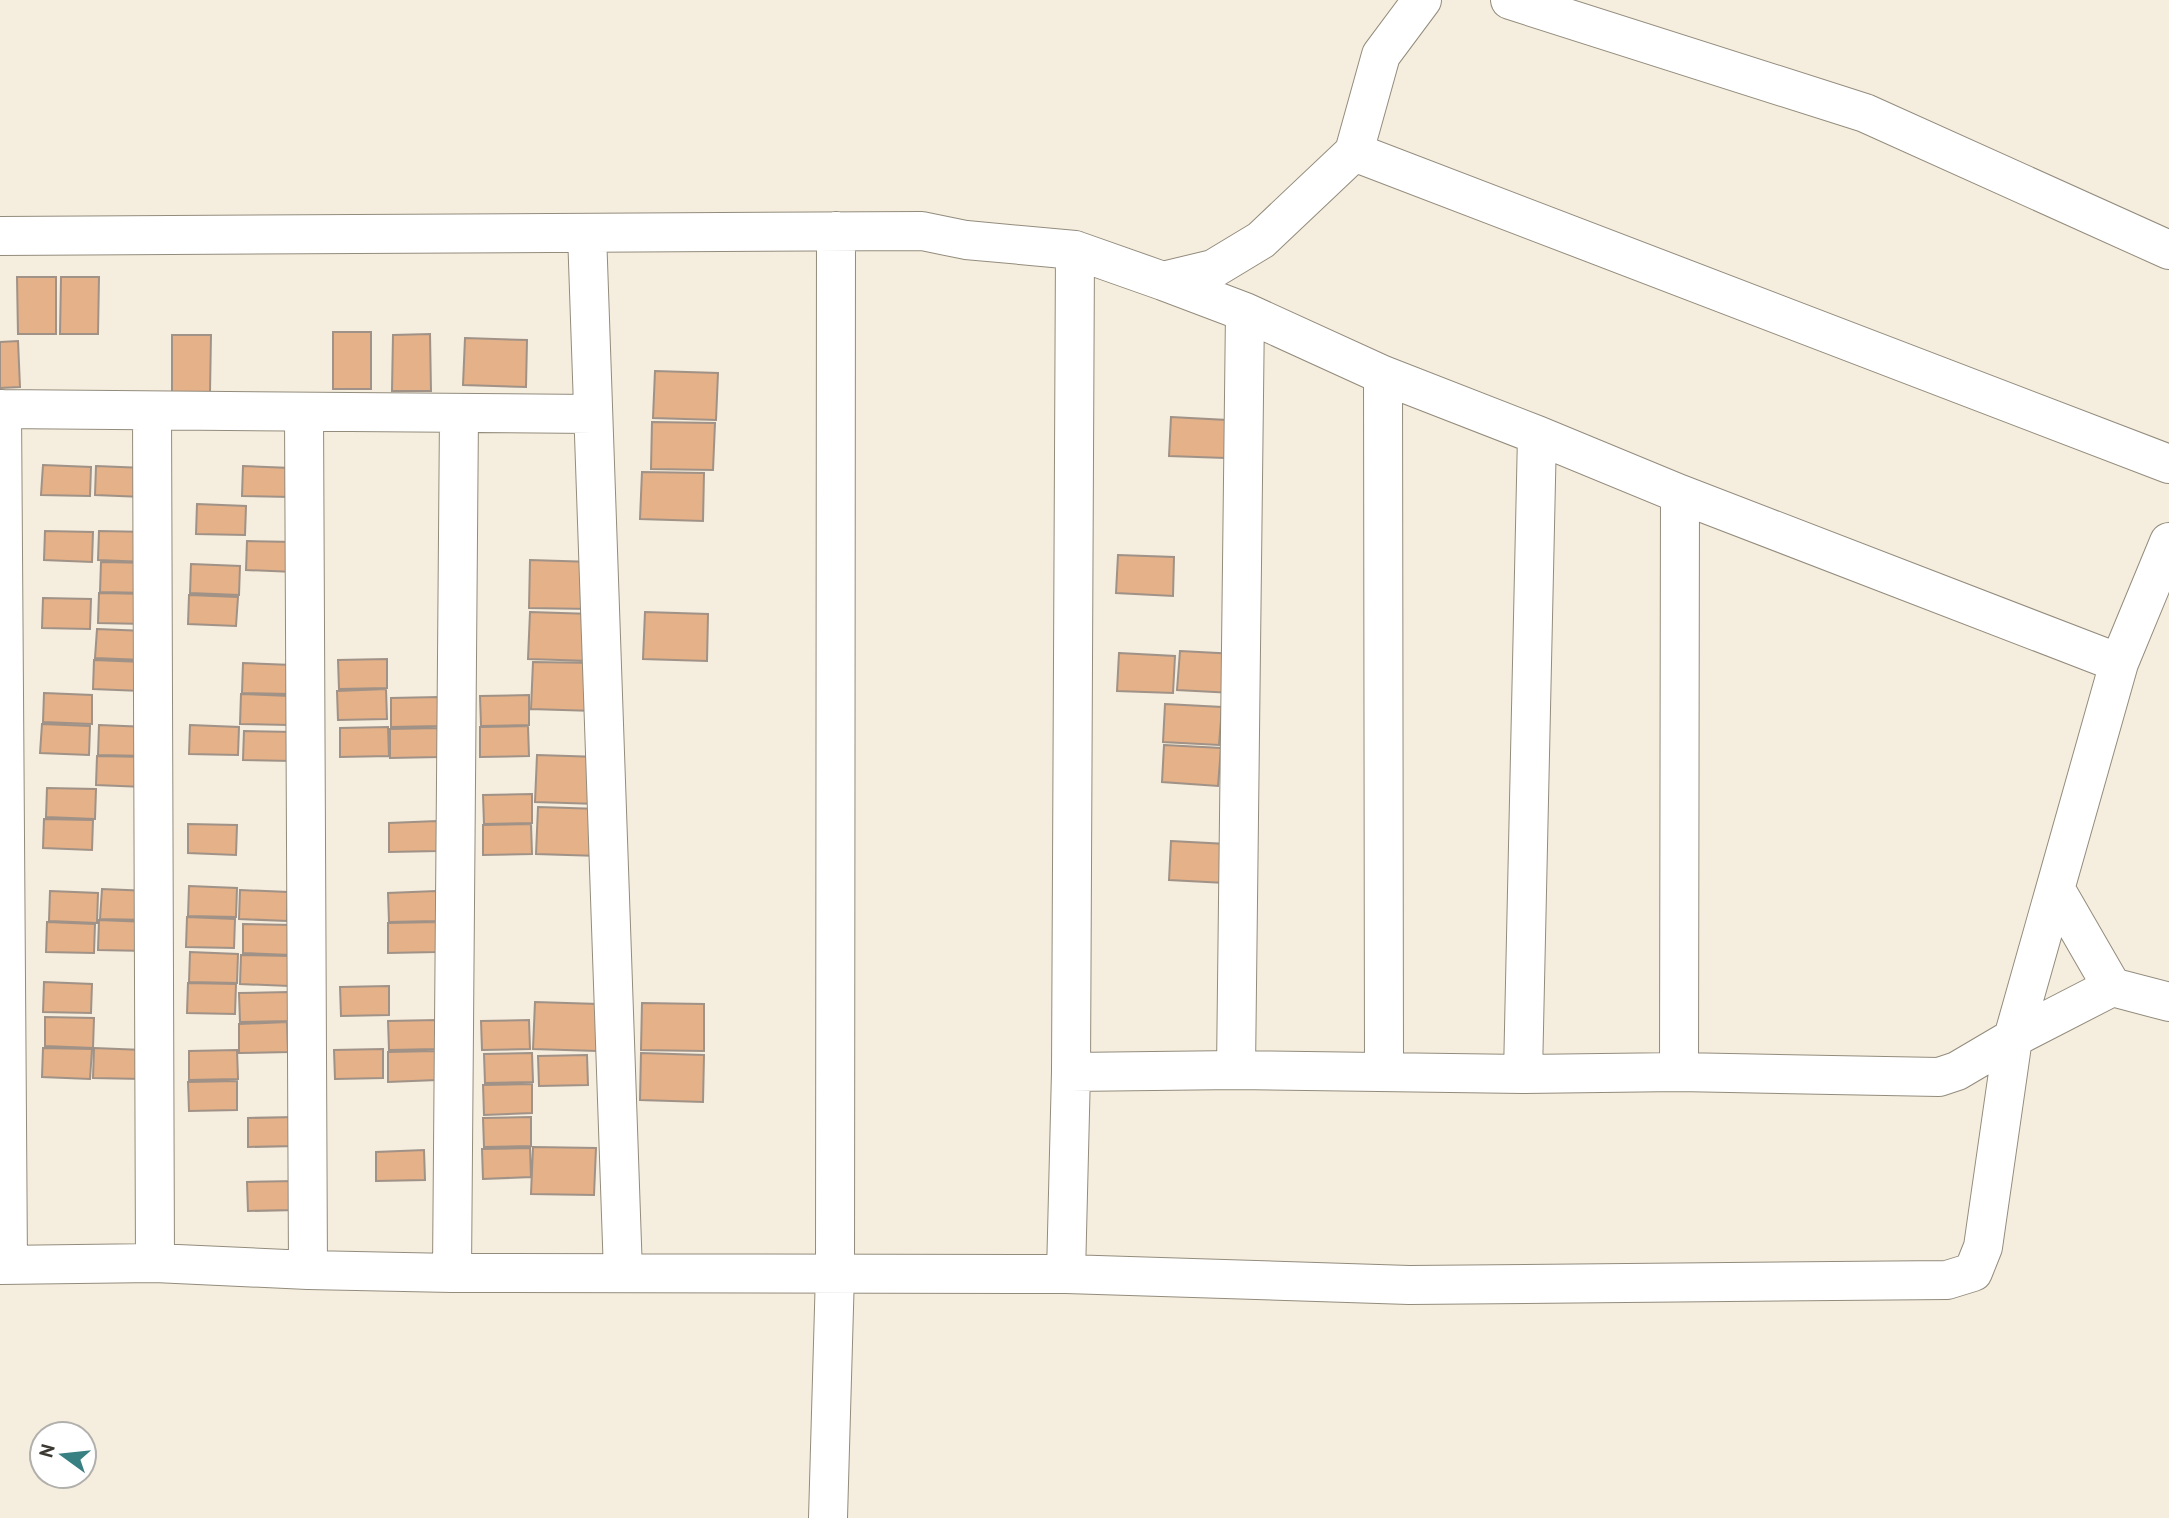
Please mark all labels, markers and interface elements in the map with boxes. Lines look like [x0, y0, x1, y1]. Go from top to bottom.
north arrow [28, 1420, 98, 1490]
text: N [33, 1441, 60, 1460]

